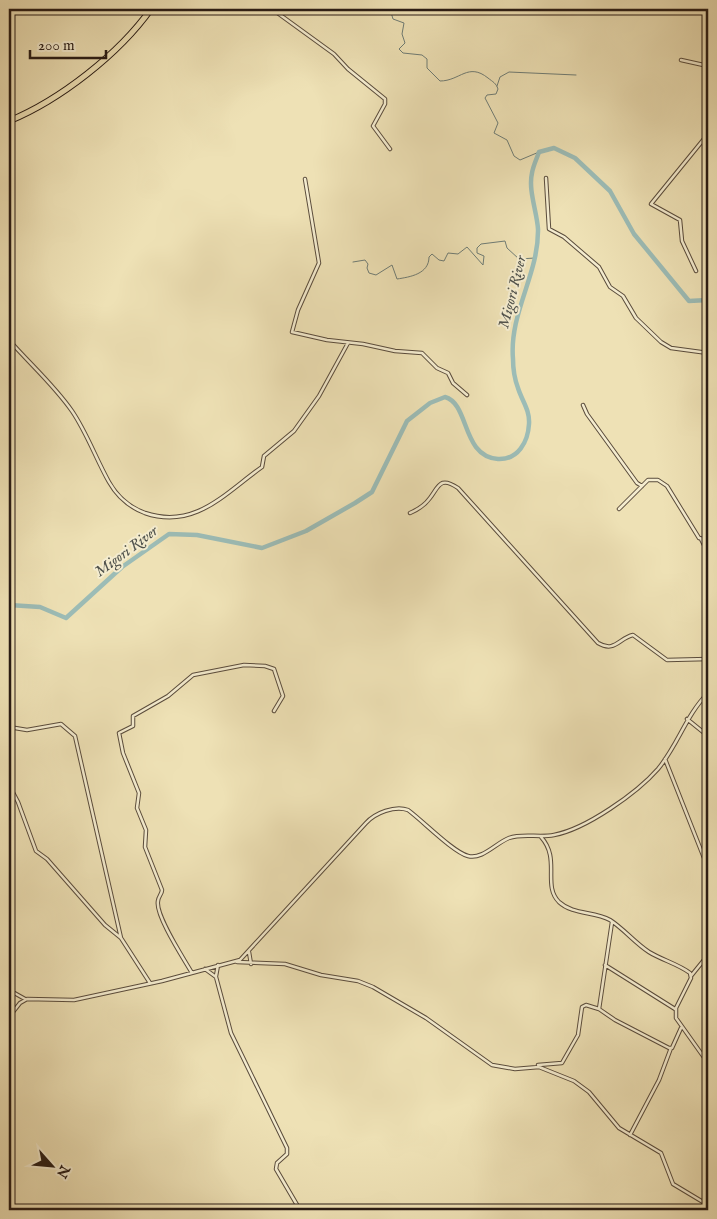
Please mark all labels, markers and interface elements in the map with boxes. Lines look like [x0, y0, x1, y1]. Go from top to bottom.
scale bar [30, 28, 106, 60]
text: 200 m [38, 36, 75, 55]
water label: Migori River [494, 253, 532, 331]
water label: Migori River [91, 521, 163, 582]
north arrow [28, 1142, 78, 1192]
text: N [52, 1161, 74, 1181]

